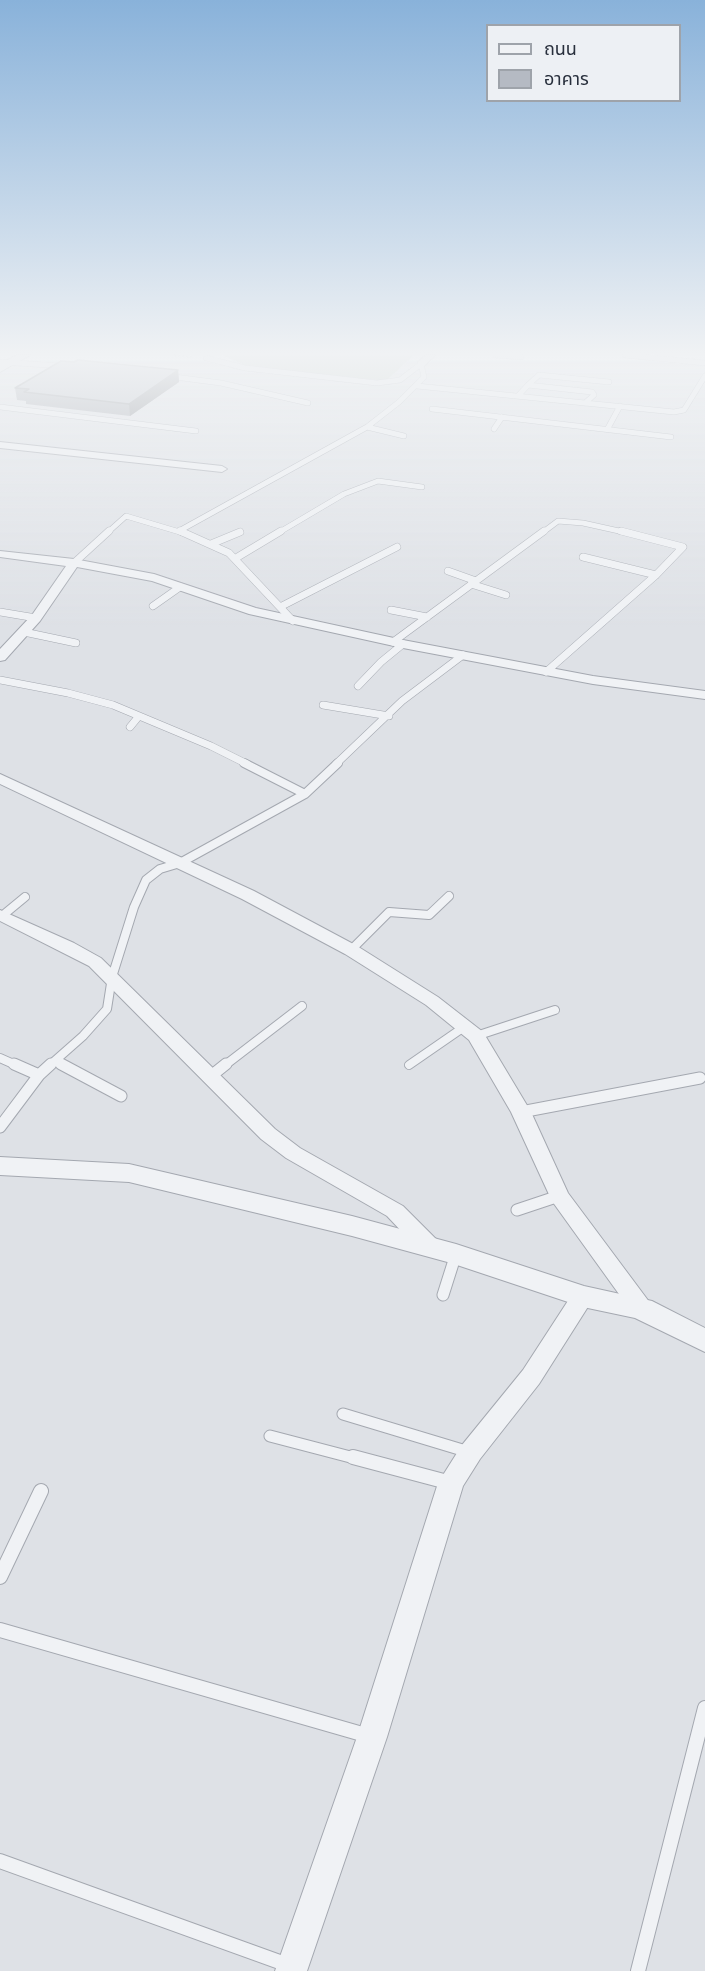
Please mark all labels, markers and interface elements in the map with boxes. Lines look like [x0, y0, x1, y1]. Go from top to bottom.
legend [486, 24, 681, 102]
text: ถนน [544, 38, 577, 59]
text: อาคาร [544, 68, 589, 89]

